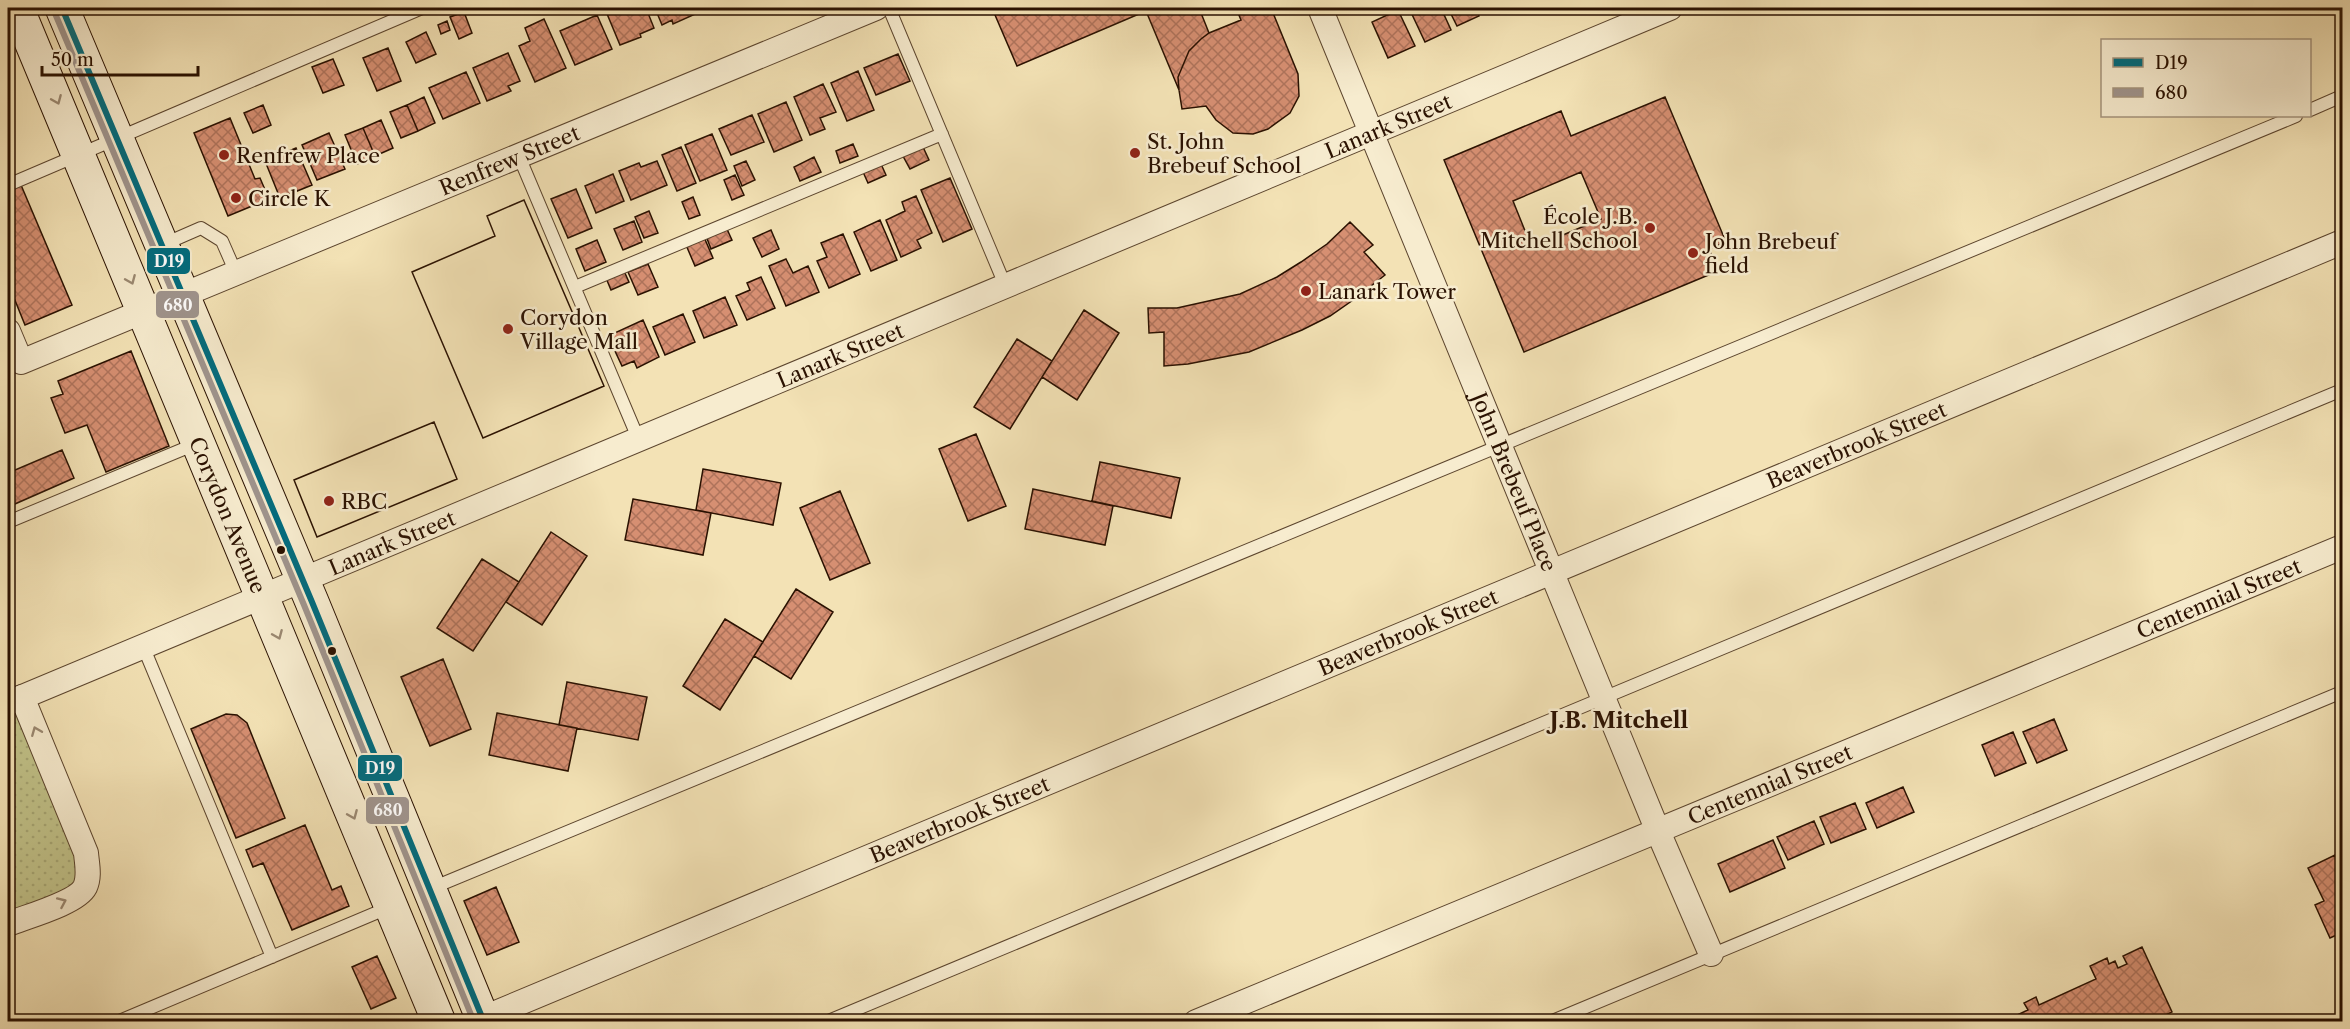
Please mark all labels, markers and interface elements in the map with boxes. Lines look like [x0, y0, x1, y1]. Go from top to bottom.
scale bar [42, 39, 198, 77]
legend [2101, 39, 2311, 117]
text: 50 m [51, 49, 94, 71]
text: D19 [2155, 52, 2188, 74]
text: 680 [2155, 82, 2188, 104]
street label: Lanark Street [1321, 88, 1456, 163]
one-way arrow [50, 94, 62, 105]
street label: Renfrew Street [435, 119, 584, 200]
place label: St. John Brebeuf School [1147, 129, 1301, 178]
place label: Renfrew Place [236, 143, 380, 168]
marker: St. John Brebeuf School [1128, 146, 1142, 160]
marker: Renfrew Place [217, 148, 231, 162]
place label: Circle K [248, 186, 331, 211]
marker: Circle K [229, 191, 243, 205]
place label: École J.B. Mitchell School [1480, 204, 1638, 253]
marker: École J.B. Mitchell School [1643, 221, 1657, 235]
place label: John Brebeuf field [1702, 229, 1839, 278]
marker: John Brebeuf field [1686, 246, 1700, 260]
line badge: D19 [146, 247, 191, 275]
text: D19 [154, 251, 184, 271]
one-way arrow [124, 274, 136, 285]
place label: Lanark Tower [1318, 279, 1456, 304]
marker: Lanark Tower [1299, 284, 1313, 298]
line badge: 680 [155, 290, 200, 319]
text: 680 [163, 295, 193, 315]
place label: Corydon Village Mall [519, 305, 638, 354]
street label: Lanark Street [773, 317, 908, 393]
marker: Corydon Village Mall [501, 322, 515, 336]
street label: John Brebeuf Place [1465, 386, 1562, 575]
street label: Beaverbrook Street [1763, 396, 1950, 493]
street label: Corydon Avenue [184, 433, 272, 597]
place label: RBC [341, 489, 387, 514]
marker: RBC [322, 494, 336, 508]
street label: Lanark Street [325, 505, 459, 580]
unlabelled marker [275, 544, 287, 556]
street label: Centennial Street [2133, 553, 2305, 643]
street label: Beaverbrook Street [1314, 583, 1502, 681]
one-way arrow [271, 629, 283, 640]
unlabelled marker [326, 645, 338, 657]
district label: J.B. Mitchell [1546, 707, 1689, 734]
one-way arrow [31, 727, 43, 738]
street label: Centennial Street [1684, 739, 1856, 829]
line badge: D19 [357, 754, 403, 782]
text: D19 [365, 758, 395, 778]
street label: Beaverbrook Street [866, 771, 1053, 868]
line badge: 680 [365, 796, 410, 825]
text: 680 [373, 800, 403, 820]
one-way arrow [346, 809, 358, 820]
one-way arrow [55, 898, 66, 910]

